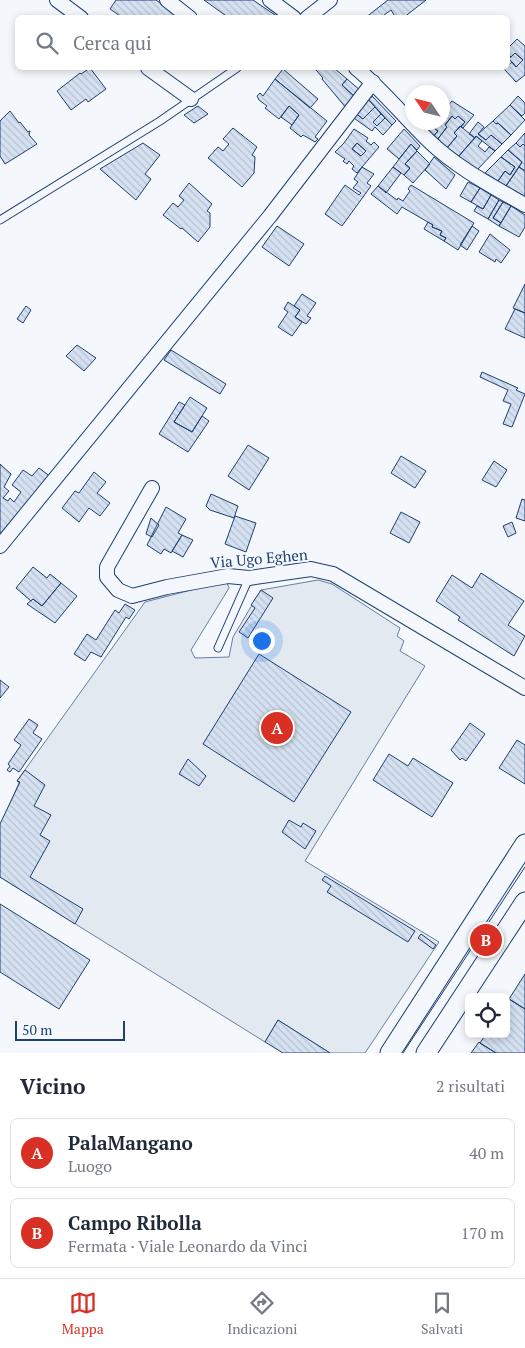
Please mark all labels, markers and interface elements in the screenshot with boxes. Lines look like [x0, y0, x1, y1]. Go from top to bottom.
search box [15, 15, 510, 70]
icon: search [33, 29, 61, 57]
text: Cerca qui [73, 30, 152, 55]
north arrow [405, 85, 450, 130]
street label: Via Ugo Eghen [209, 544, 309, 572]
your location [249, 628, 275, 654]
pin: A [261, 709, 293, 747]
pin: B [470, 921, 502, 959]
map controls [465, 993, 510, 1038]
button: locate [465, 993, 510, 1038]
scale bar [15, 1018, 125, 1041]
text: 50 m [22, 1020, 52, 1039]
text: Vicino [20, 1072, 86, 1100]
text: 2 risultati [436, 1075, 505, 1097]
text: PalaMangano [68, 1130, 193, 1155]
text: A [31, 1142, 43, 1164]
text: 40 m [469, 1142, 504, 1164]
text: Luogo [68, 1155, 112, 1177]
text: Campo Ribolla [68, 1210, 202, 1235]
text: B [32, 1222, 42, 1244]
text: 170 m [461, 1222, 504, 1244]
text: Fermata · Viale Leonardo da Vinci [68, 1235, 308, 1257]
tab: Mappa [62, 1289, 104, 1338]
tab: Indicazioni [227, 1289, 297, 1338]
tab: Salvati [421, 1289, 463, 1338]

